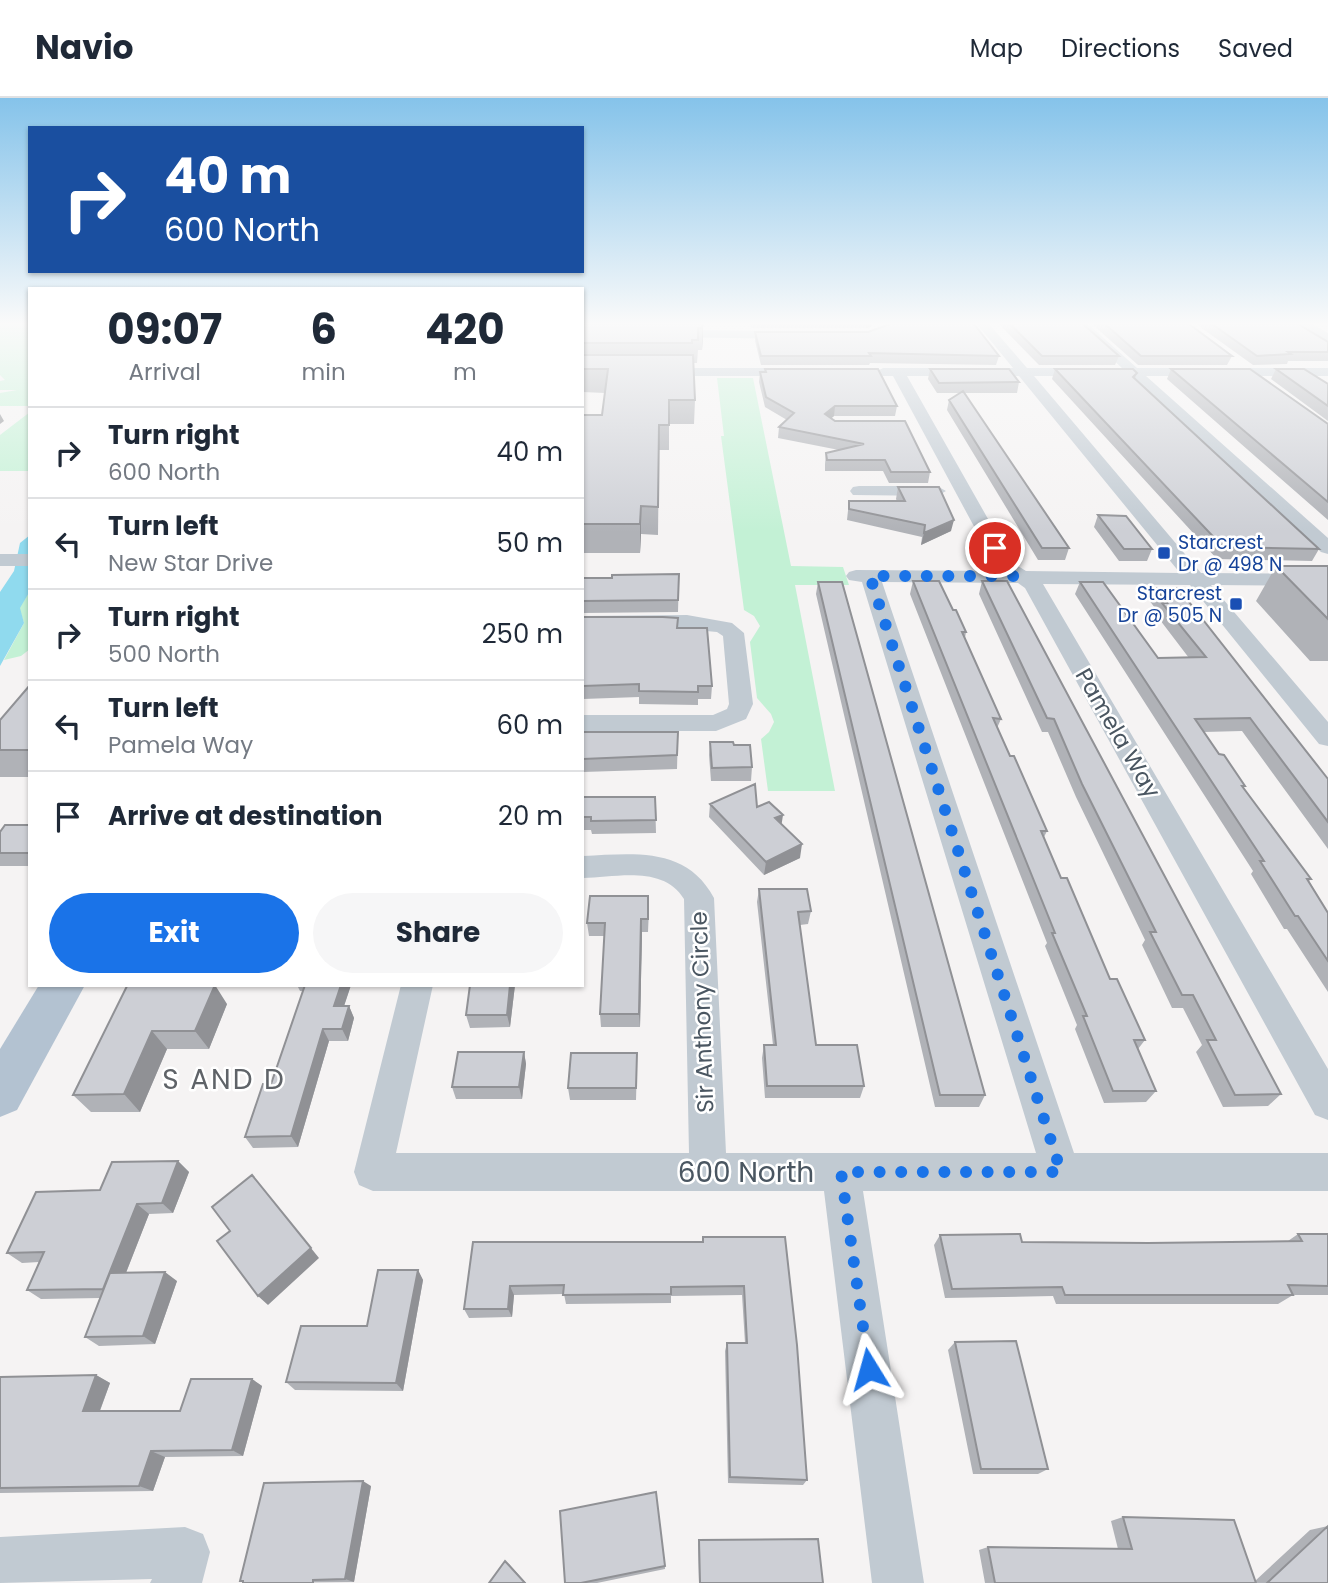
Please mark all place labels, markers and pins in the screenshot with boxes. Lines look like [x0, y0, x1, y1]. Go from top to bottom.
pin [965, 518, 1025, 578]
place label: Starcrest Dr @ 498 N [1178, 529, 1282, 578]
marker: Starcrest Dr @ 498 N [1156, 545, 1172, 561]
place label: Starcrest Dr @ 505 N [1118, 580, 1222, 629]
marker: Starcrest Dr @ 505 N [1228, 596, 1244, 612]

